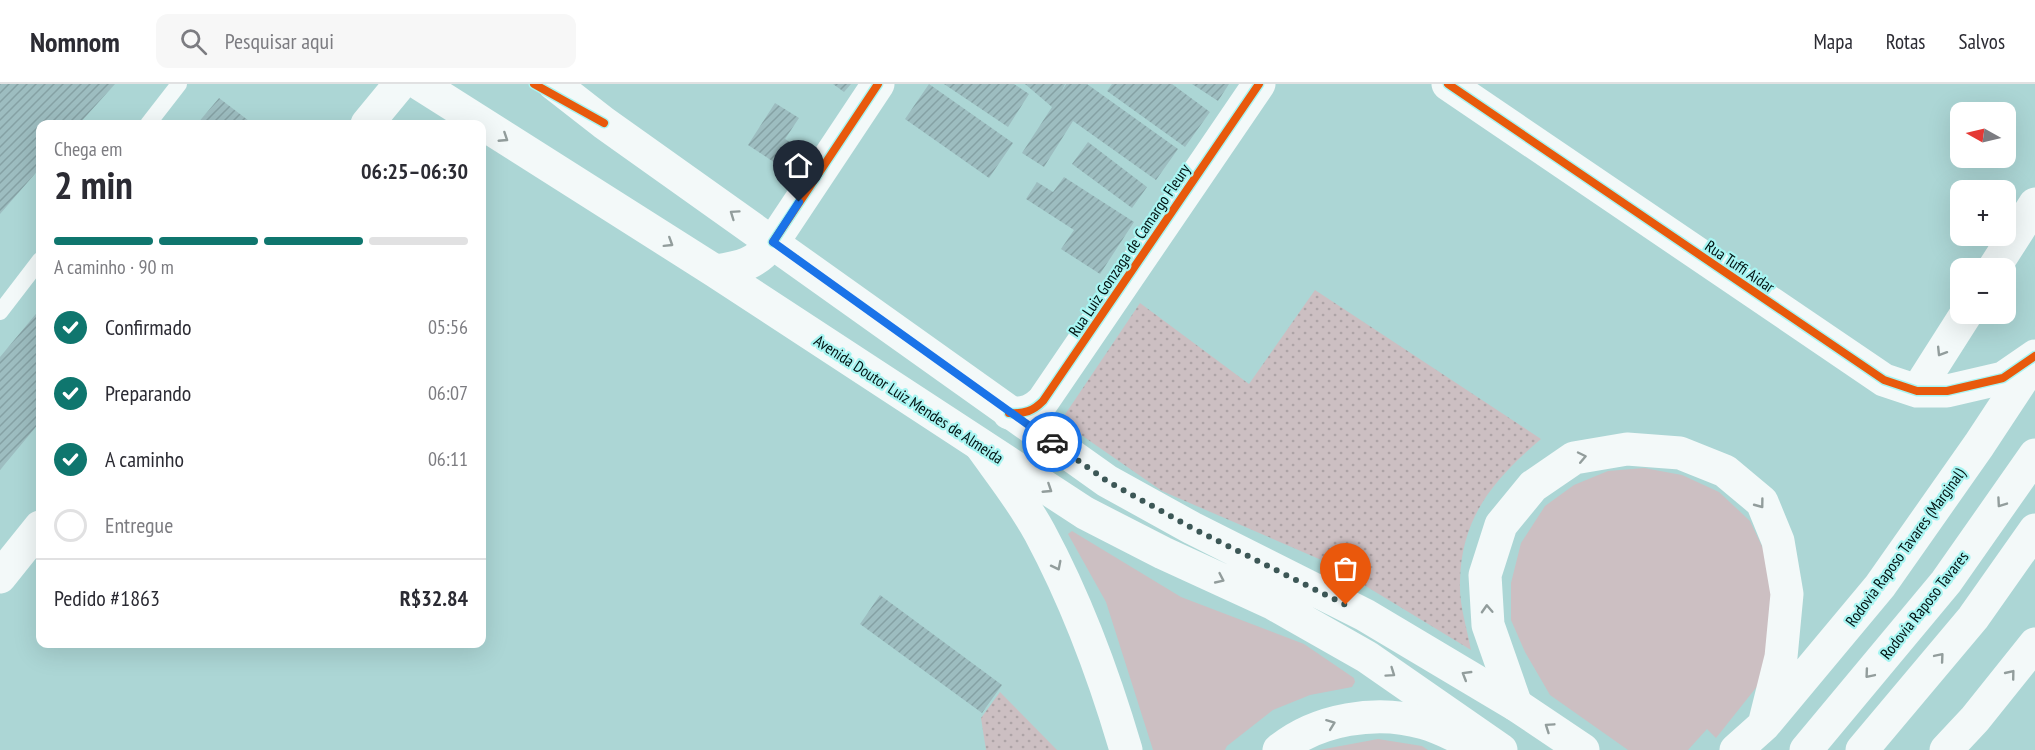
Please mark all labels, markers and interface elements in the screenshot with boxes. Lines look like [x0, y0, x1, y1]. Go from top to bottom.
search box [156, 14, 576, 68]
text: Nomnom [30, 23, 120, 60]
icon: search [177, 25, 210, 58]
text: Pesquisar aqui [225, 27, 334, 55]
text: Mapa [1813, 28, 1853, 55]
text: Rotas [1886, 28, 1925, 55]
text: Salvos [1958, 28, 2005, 55]
north arrow [1950, 102, 2016, 168]
map controls [1950, 102, 2016, 324]
one-way arrow [498, 131, 508, 143]
text: Chega em [54, 136, 122, 162]
pin [773, 140, 824, 202]
icon: home [782, 149, 815, 182]
text: 06:25–06:30 [361, 157, 468, 185]
text: 2 min [54, 159, 133, 210]
street label: Rua Luiz Gonzaga de Camargo Fleury [1064, 160, 1194, 340]
button: + [1950, 180, 2016, 246]
one-way arrow [729, 210, 740, 221]
one-way arrow [663, 235, 673, 247]
street label: Rua Tuffi Aidar [1701, 235, 1779, 297]
text: A caminho · 90 m [54, 254, 174, 280]
button: − [1950, 258, 2016, 324]
icon: check [54, 311, 87, 344]
text: Confirmado [105, 313, 191, 341]
text: 05:56 [428, 314, 468, 340]
street label: Avenida Doutor Luiz Mendes de Almeida [811, 330, 1007, 468]
one-way arrow [1937, 346, 1949, 356]
icon: check [54, 377, 87, 410]
text: Preparando [105, 379, 191, 407]
text: 06:07 [428, 380, 468, 406]
courier [1022, 412, 1082, 472]
icon: car [1036, 426, 1069, 459]
icon: check [54, 443, 87, 476]
text: A caminho [105, 445, 184, 473]
text: 06:11 [428, 446, 468, 472]
one-way arrow [1577, 452, 1587, 465]
street label: Rodovia Raposo Tavares (Marginal) [1841, 464, 1969, 630]
one-way arrow [1041, 482, 1052, 493]
one-way arrow [1997, 496, 2008, 507]
one-way arrow [1752, 497, 1763, 508]
text: Entregue [105, 511, 173, 539]
pin [1320, 543, 1371, 605]
street label: Rodovia Raposo Tavares [1876, 547, 1972, 663]
icon: bag [1329, 552, 1362, 585]
one-way arrow [1049, 560, 1061, 571]
one-way arrow [1214, 572, 1225, 584]
text: Pedido #1863 [54, 584, 160, 612]
text: R$32.84 [400, 584, 468, 612]
one-way arrow [1481, 605, 1494, 614]
one-way arrow [1933, 653, 1944, 664]
one-way arrow [1384, 666, 1395, 677]
one-way arrow [1865, 667, 1876, 678]
one-way arrow [2004, 669, 2015, 680]
one-way arrow [1462, 671, 1472, 682]
one-way arrow [1325, 719, 1336, 732]
one-way arrow [1545, 724, 1556, 735]

